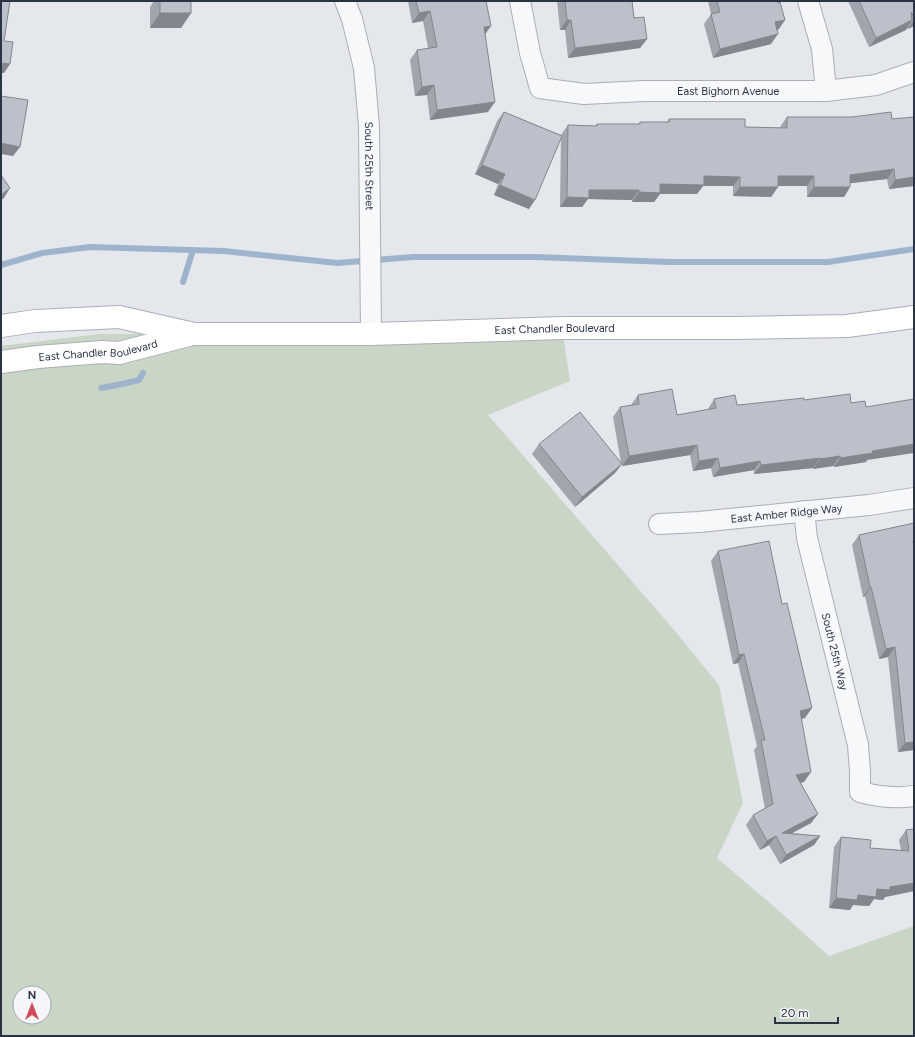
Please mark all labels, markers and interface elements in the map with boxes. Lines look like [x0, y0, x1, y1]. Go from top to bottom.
street label: East Bighorn Avenue [677, 85, 779, 98]
street label: South 25th Street [362, 121, 376, 210]
street label: East Chandler Boulevard [494, 321, 615, 337]
street label: East Chandler Boulevard [38, 337, 159, 363]
street label: East Amber Ridge Way [730, 501, 843, 525]
street label: South 25th Way [819, 611, 851, 692]
north arrow [12, 985, 52, 1025]
text: N [28, 989, 36, 1002]
scale bar [775, 999, 838, 1025]
text: 20 m [781, 1006, 809, 1020]

